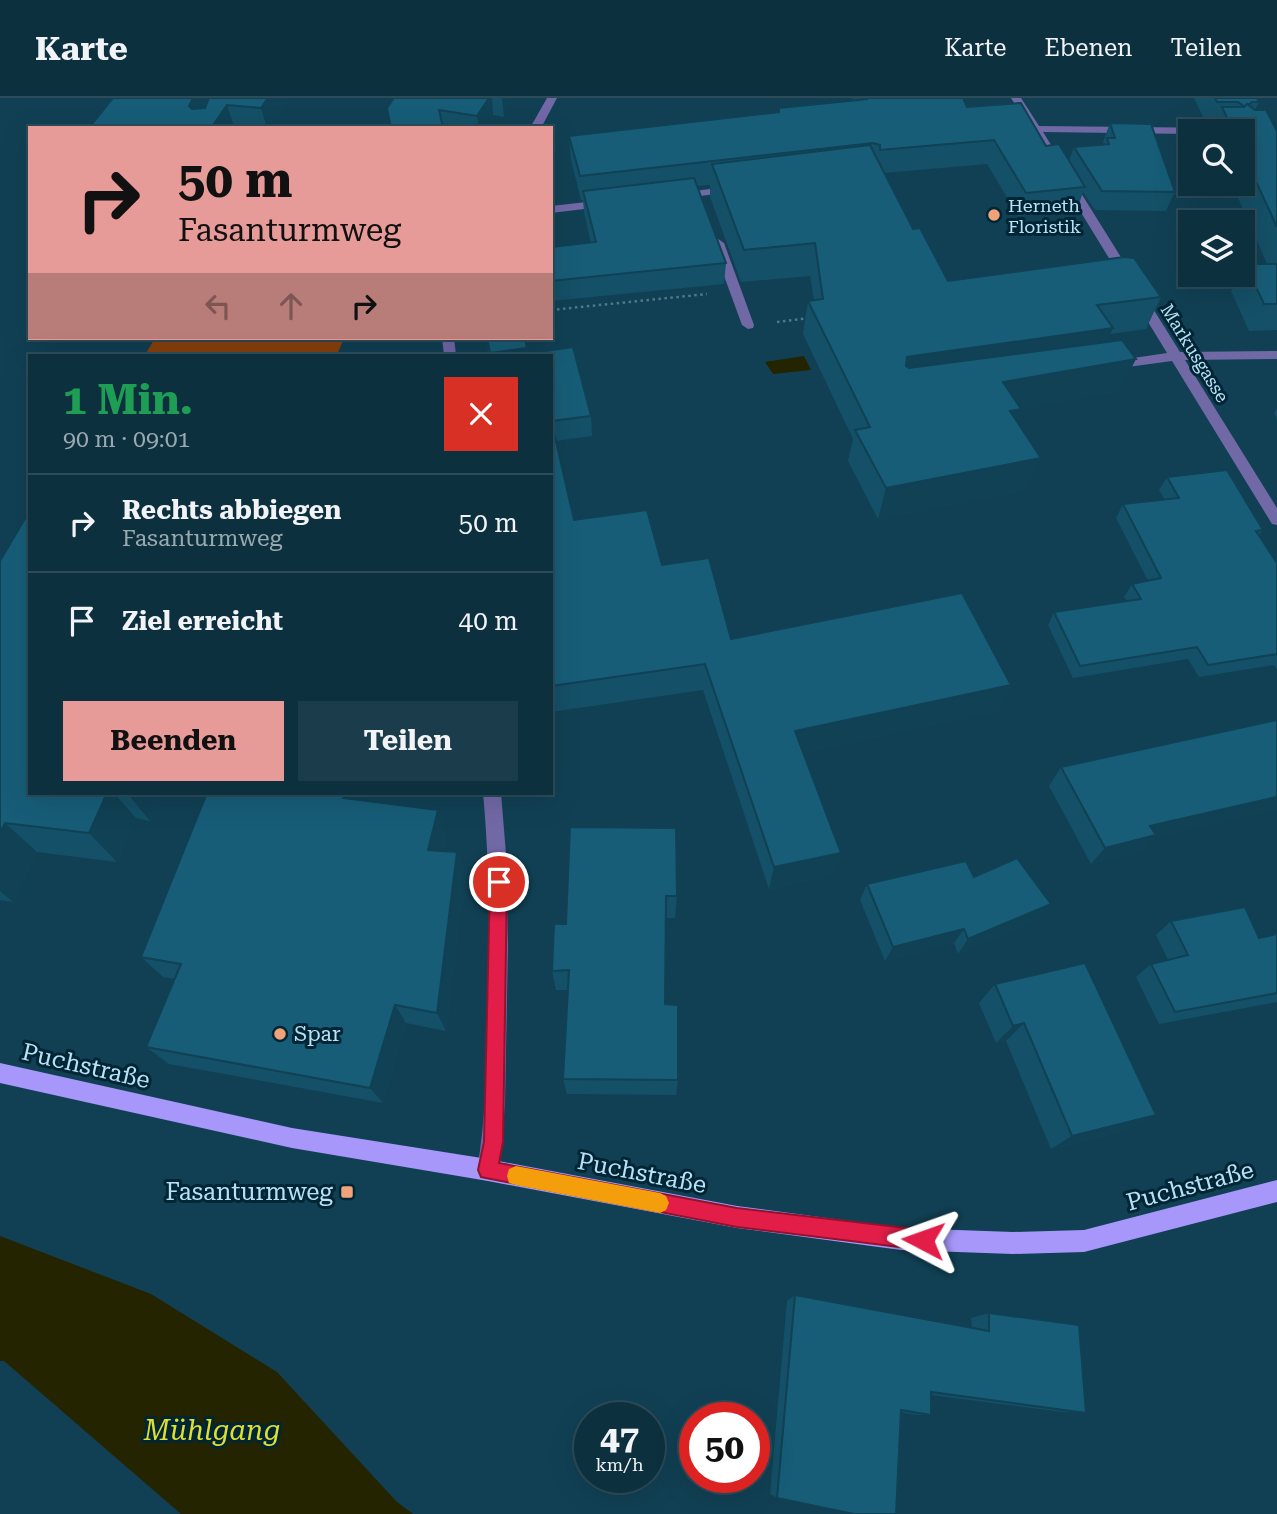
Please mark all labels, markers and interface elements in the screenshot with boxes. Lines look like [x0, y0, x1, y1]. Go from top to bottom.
text: Karte [35, 29, 128, 68]
text: Karte [944, 34, 1006, 62]
text: Ebenen [1044, 34, 1133, 62]
text: Teilen [1171, 34, 1242, 62]
map controls [1178, 119, 1255, 287]
button: search [1178, 119, 1255, 196]
text: 50 m [178, 152, 293, 209]
icon: right [63, 154, 154, 245]
place label: Herneth Floristik [1008, 195, 1081, 237]
marker: Herneth Floristik [986, 207, 1002, 223]
button: layers [1178, 210, 1255, 287]
text: Fasanturmweg [178, 211, 401, 249]
icon: left [199, 287, 237, 325]
icon: ahead [272, 287, 310, 325]
icon: right [345, 287, 383, 325]
street label: Markusgasse [1157, 300, 1234, 406]
text: 1 Min. [63, 375, 193, 424]
button: close [444, 377, 518, 451]
text: 90 m · 09:01 [63, 426, 190, 453]
text: Rechts abbiegen [122, 495, 341, 525]
icon: right [63, 504, 101, 542]
text: 50 m [459, 508, 518, 538]
text: Fasanturmweg [122, 525, 283, 552]
icon: arrive [63, 602, 101, 640]
text: Ziel erreicht [122, 606, 283, 636]
text: 40 m [459, 606, 518, 636]
button: Beenden [63, 701, 284, 781]
button: Teilen [298, 701, 518, 781]
pin [469, 852, 529, 912]
icon: arrive [480, 863, 518, 901]
place label: Spar [294, 1022, 341, 1046]
marker: Spar [272, 1026, 288, 1042]
street label: Puchstraße [19, 1038, 153, 1094]
street label: Puchstraße [575, 1147, 709, 1199]
street label: Puchstraße [1123, 1156, 1257, 1216]
place label: Fasanturmweg [166, 1178, 333, 1206]
marker: Fasanturmweg [339, 1184, 355, 1200]
position arrow [886, 1203, 960, 1277]
speed limit sign: 50 [679, 1402, 770, 1493]
water label: Mühlgang [143, 1414, 280, 1447]
text: 47 [600, 1418, 639, 1459]
text: km/h [595, 1454, 644, 1475]

